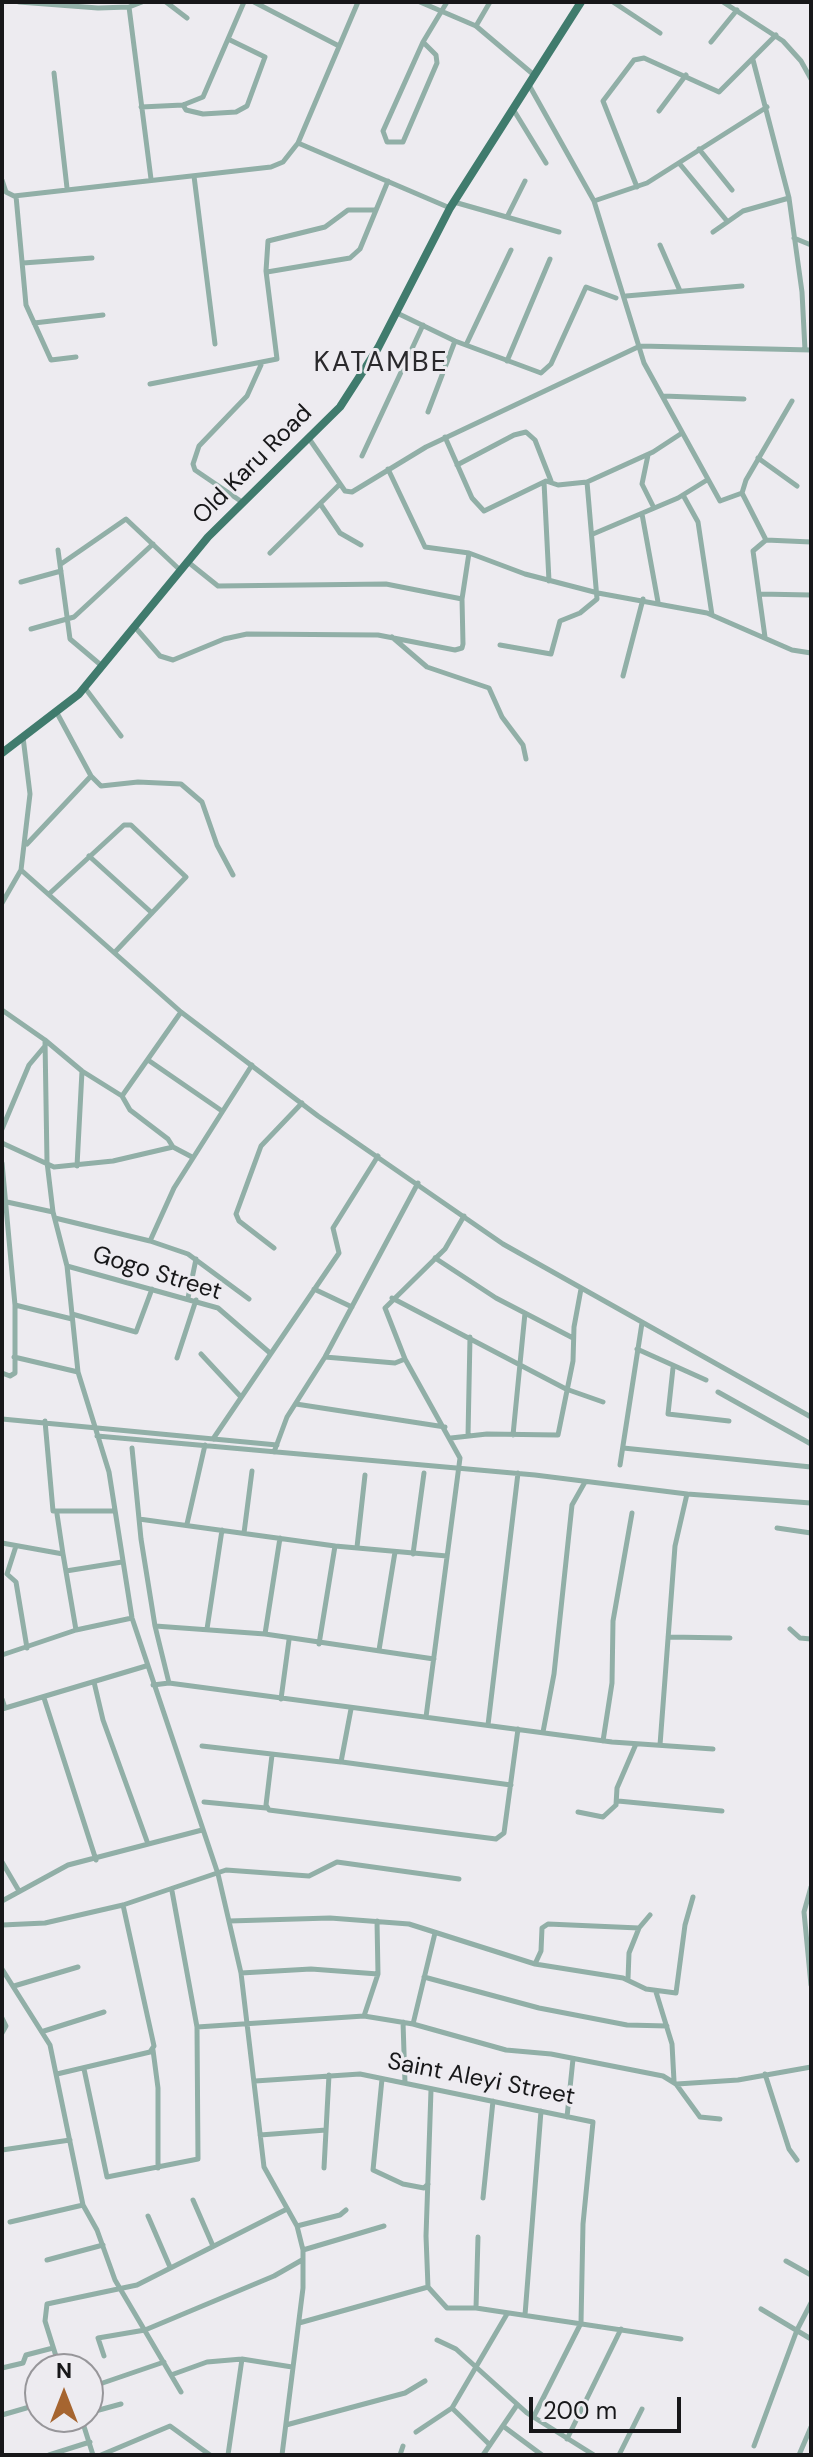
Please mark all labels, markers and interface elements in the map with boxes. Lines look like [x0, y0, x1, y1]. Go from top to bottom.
district label: KATAMBE [313, 347, 449, 381]
street label: Old Karu Road [187, 399, 319, 531]
street label: Gogo Street [89, 1241, 225, 1307]
street label: Saint Aleyi Street [385, 2048, 577, 2112]
north arrow [24, 2353, 104, 2433]
text: N [56, 2356, 72, 2385]
scale bar [533, 2381, 685, 2431]
text: 200 m [543, 2395, 617, 2426]

